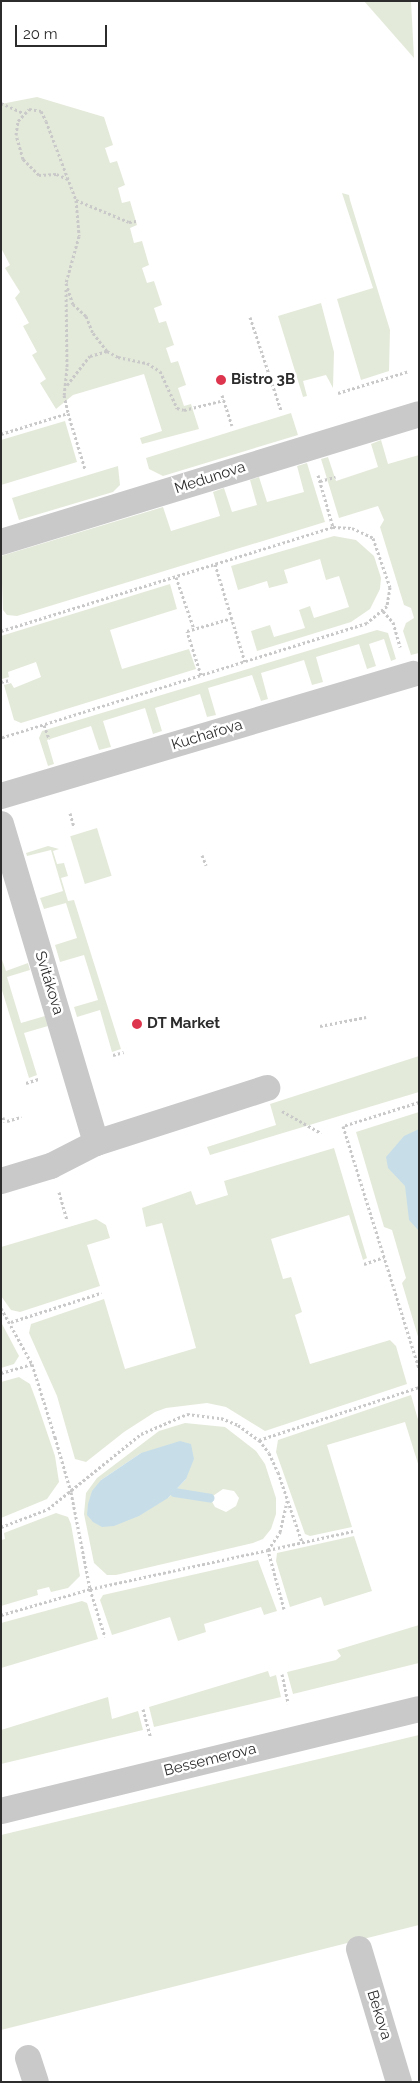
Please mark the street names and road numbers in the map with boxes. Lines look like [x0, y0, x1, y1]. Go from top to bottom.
street label: Medunova [172, 458, 248, 498]
street label: Kuchařova [169, 716, 245, 754]
street label: Svitákova [31, 949, 67, 1017]
street label: Bessemerova [162, 1740, 258, 1780]
street label: Bekova [363, 1988, 395, 2042]

